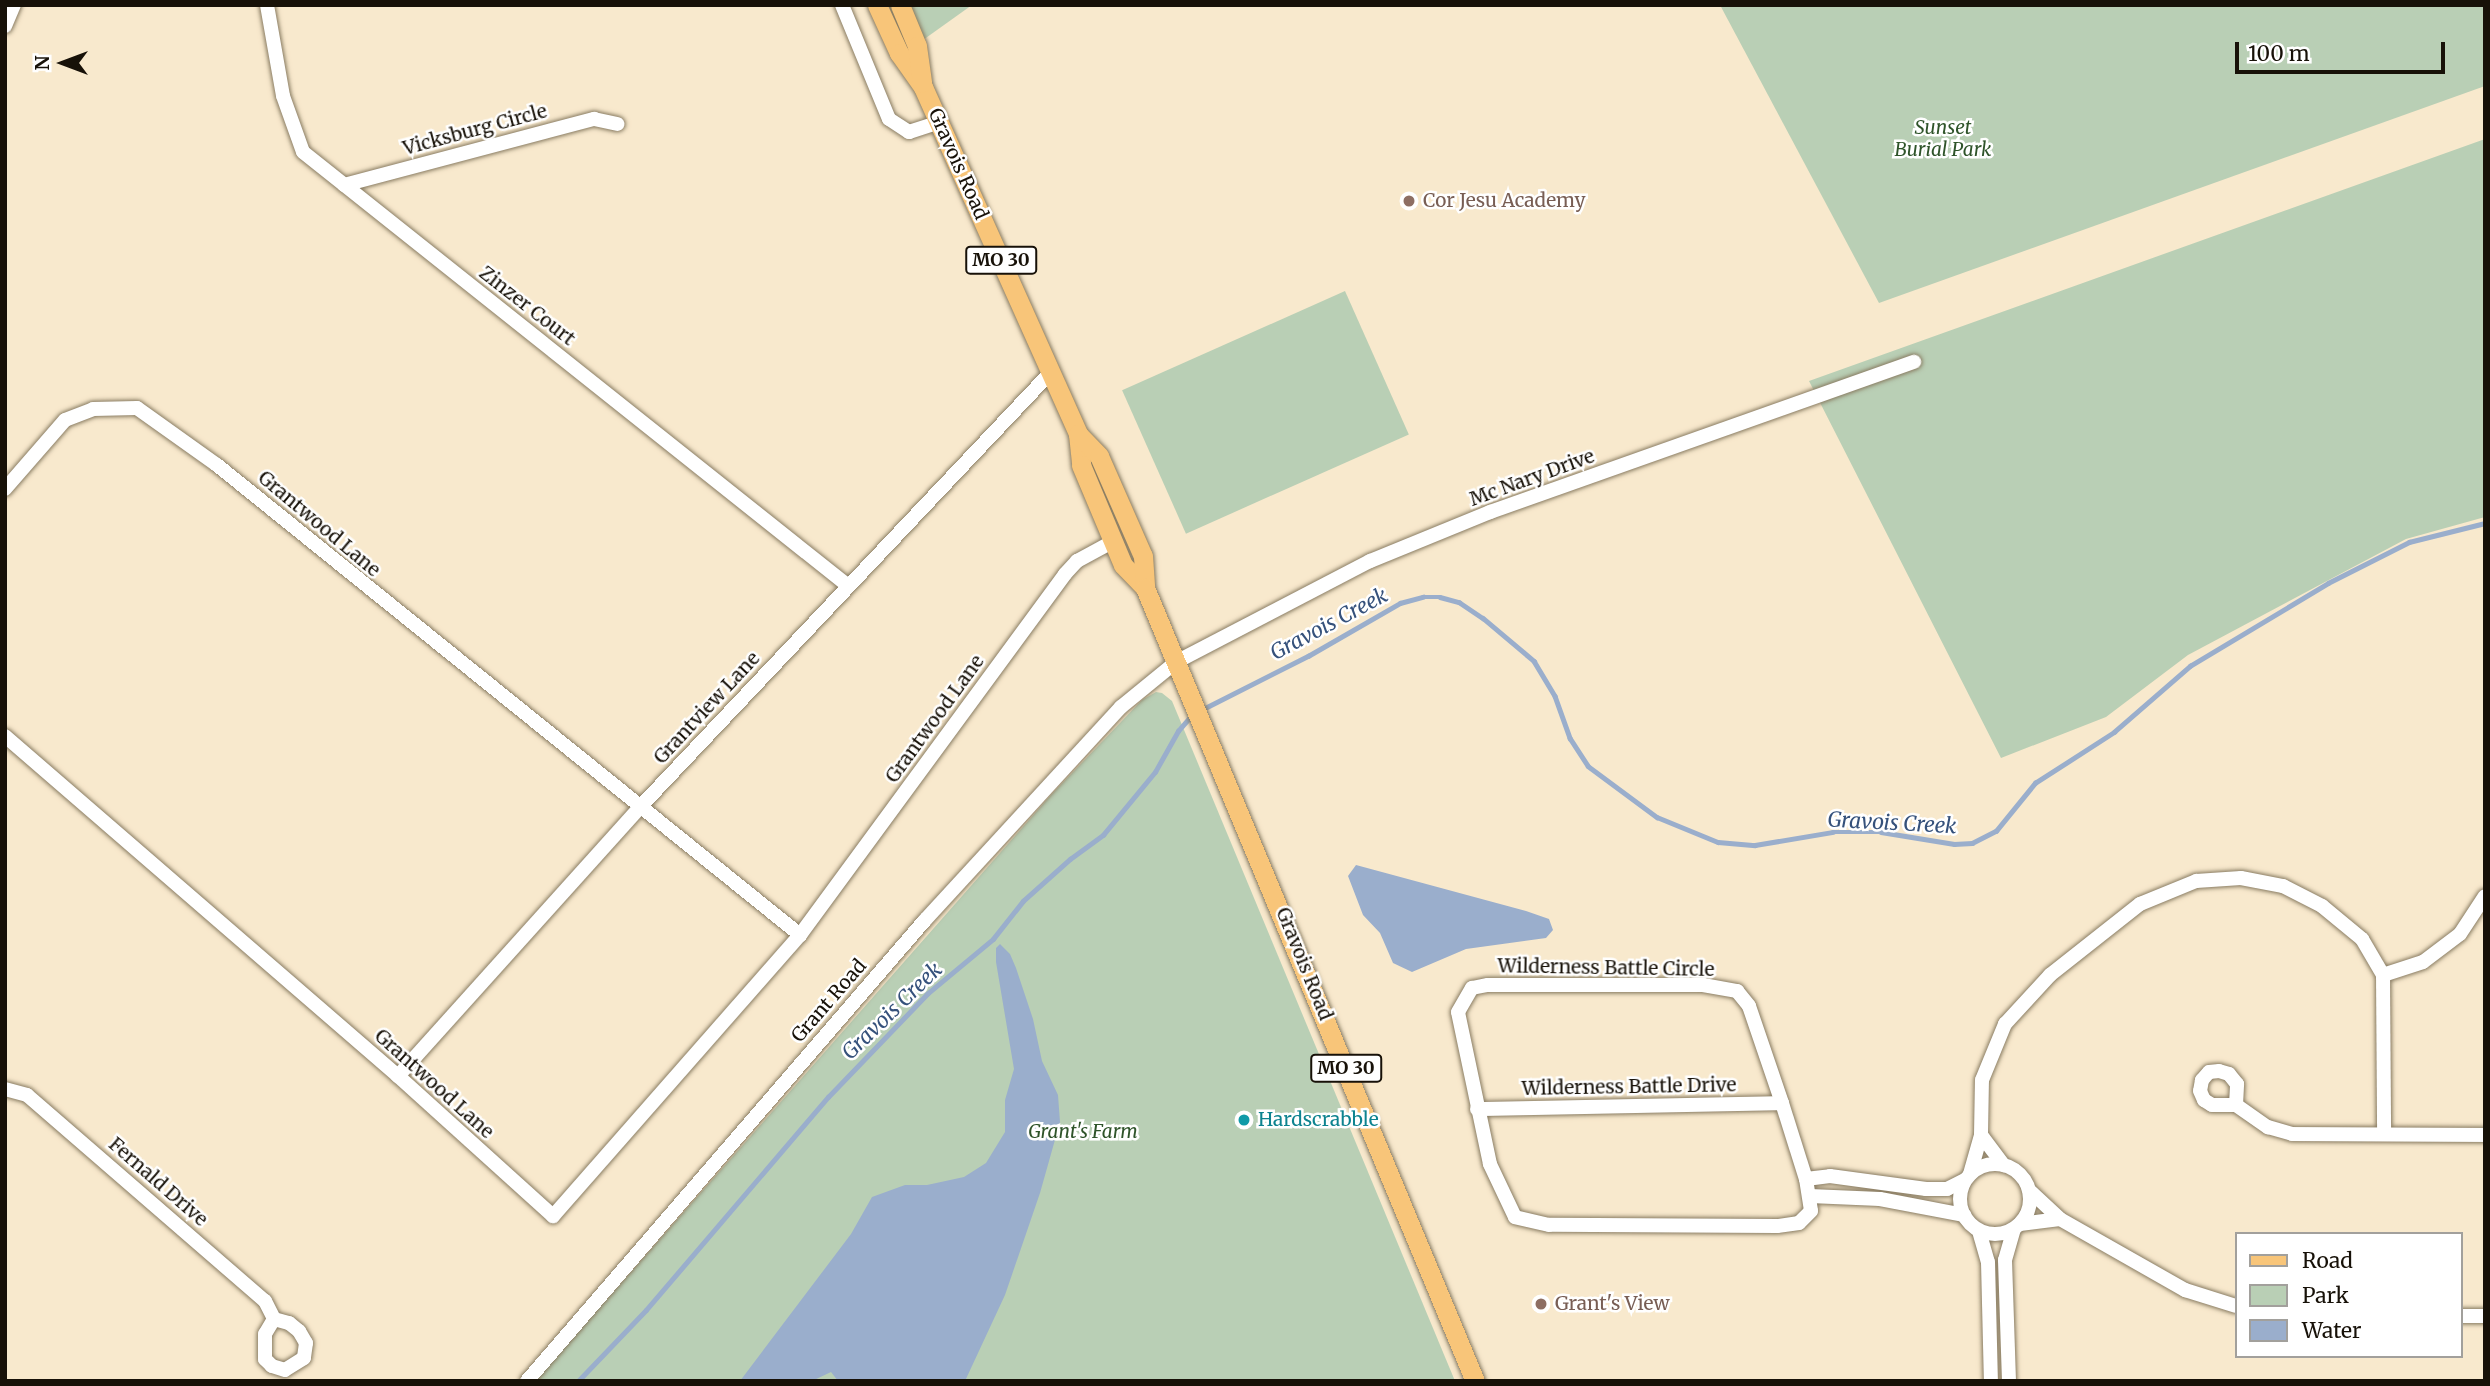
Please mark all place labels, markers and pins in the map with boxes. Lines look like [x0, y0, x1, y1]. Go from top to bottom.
place label: Cor Jesu Academy [1423, 190, 1585, 212]
marker: Cor Jesu Academy [1401, 193, 1417, 209]
place label: Hardscrabble [1258, 1109, 1379, 1131]
marker: Hardscrabble [1236, 1112, 1252, 1128]
place label: Grant's View [1555, 1293, 1670, 1315]
marker: Grant's View [1533, 1296, 1549, 1312]

